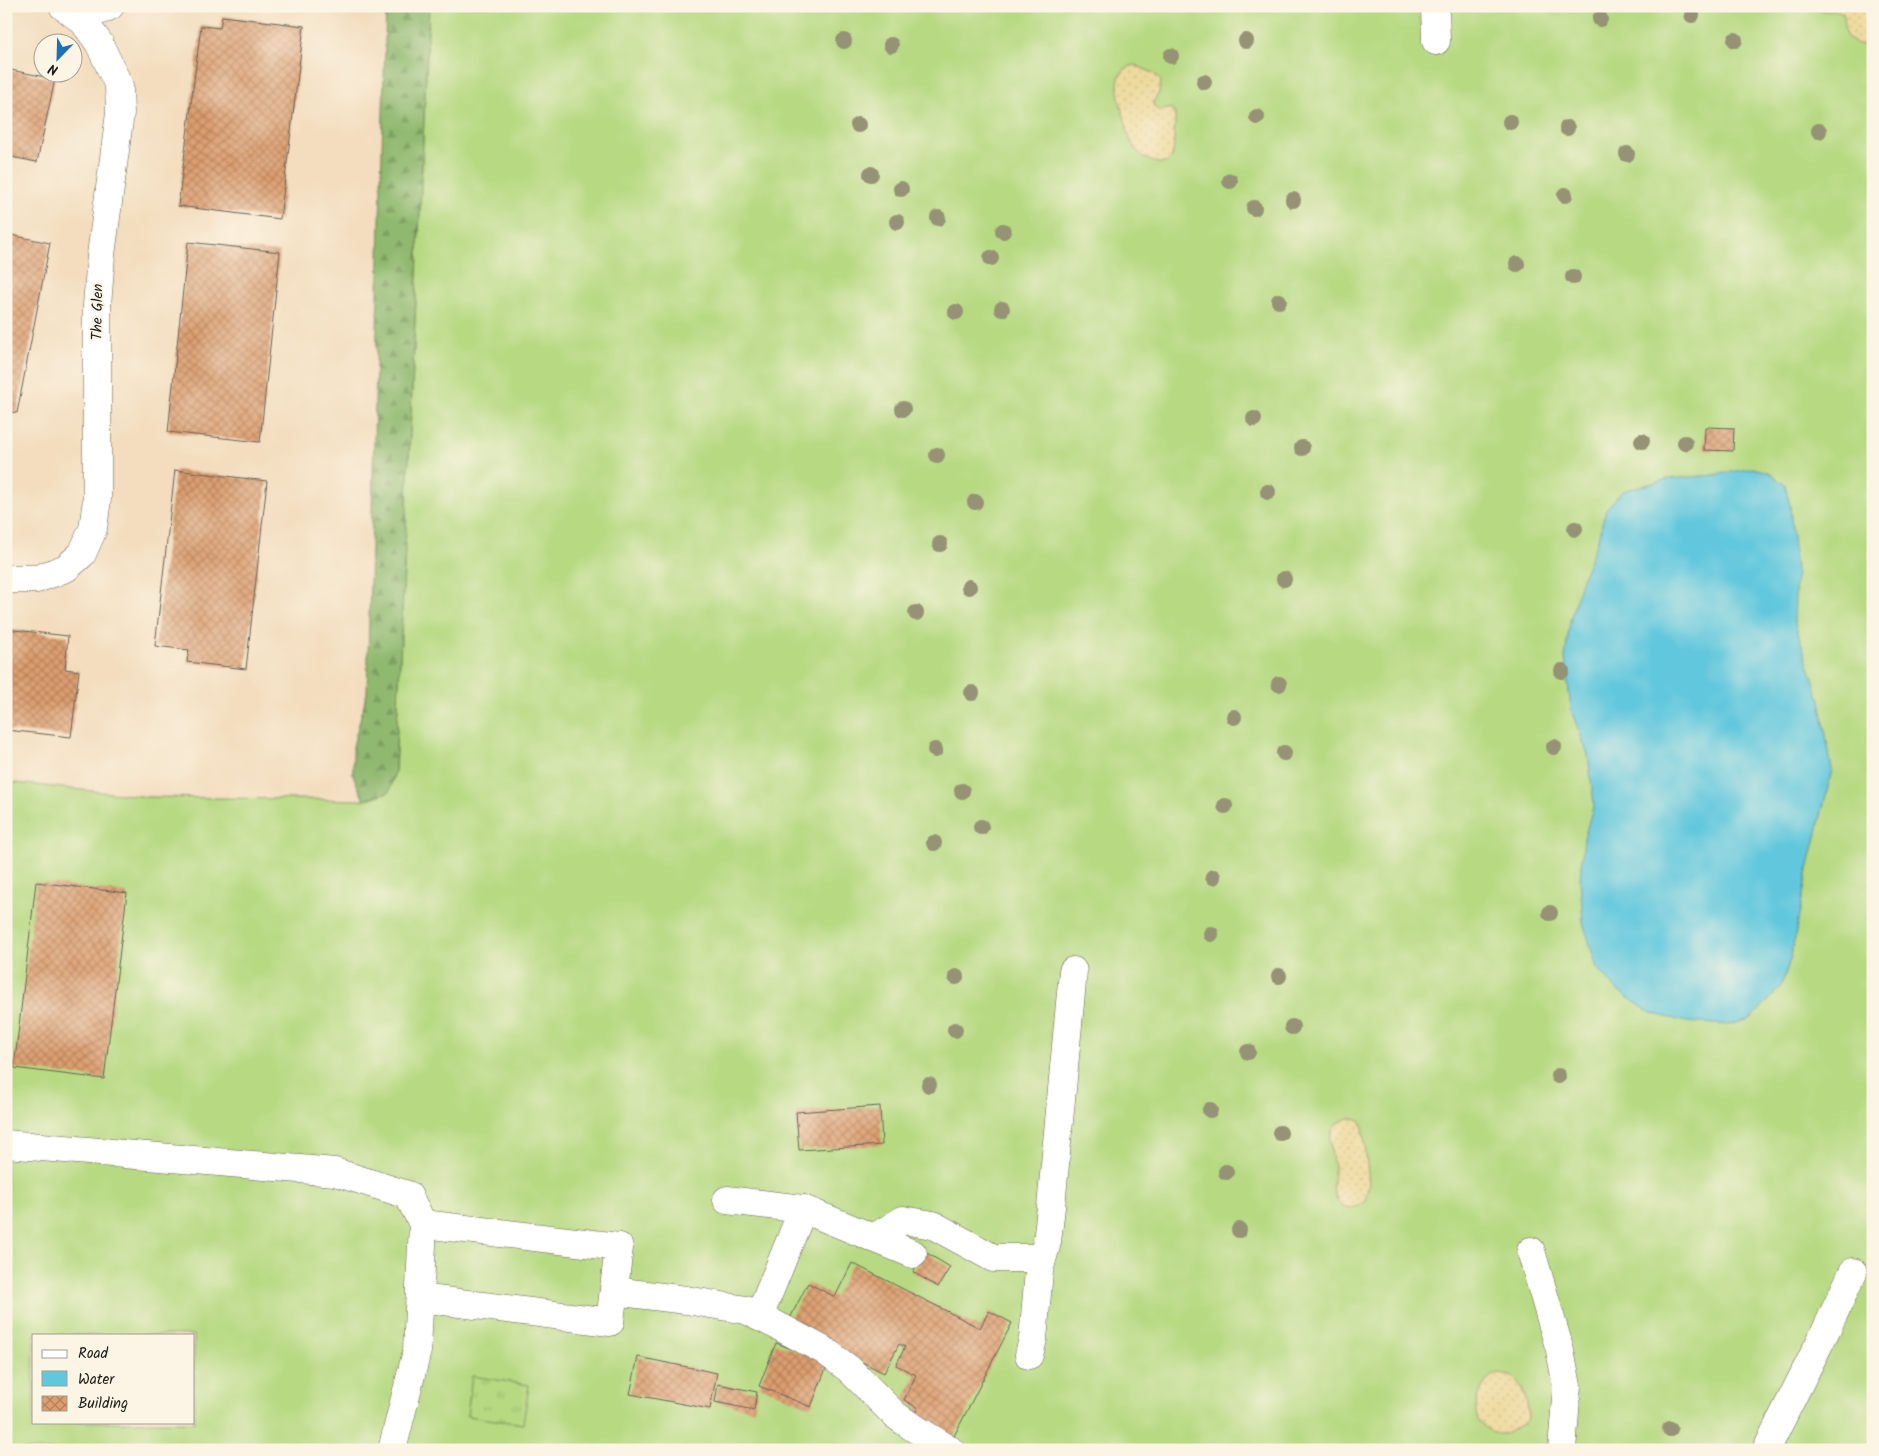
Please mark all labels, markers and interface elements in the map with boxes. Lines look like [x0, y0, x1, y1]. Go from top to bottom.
north arrow [32, 32, 82, 82]
text: N [45, 57, 62, 81]
street label: The Glen [86, 284, 110, 340]
legend [32, 1334, 195, 1424]
text: Road [78, 1342, 109, 1366]
text: Water [78, 1368, 115, 1392]
text: Building [78, 1392, 128, 1416]

